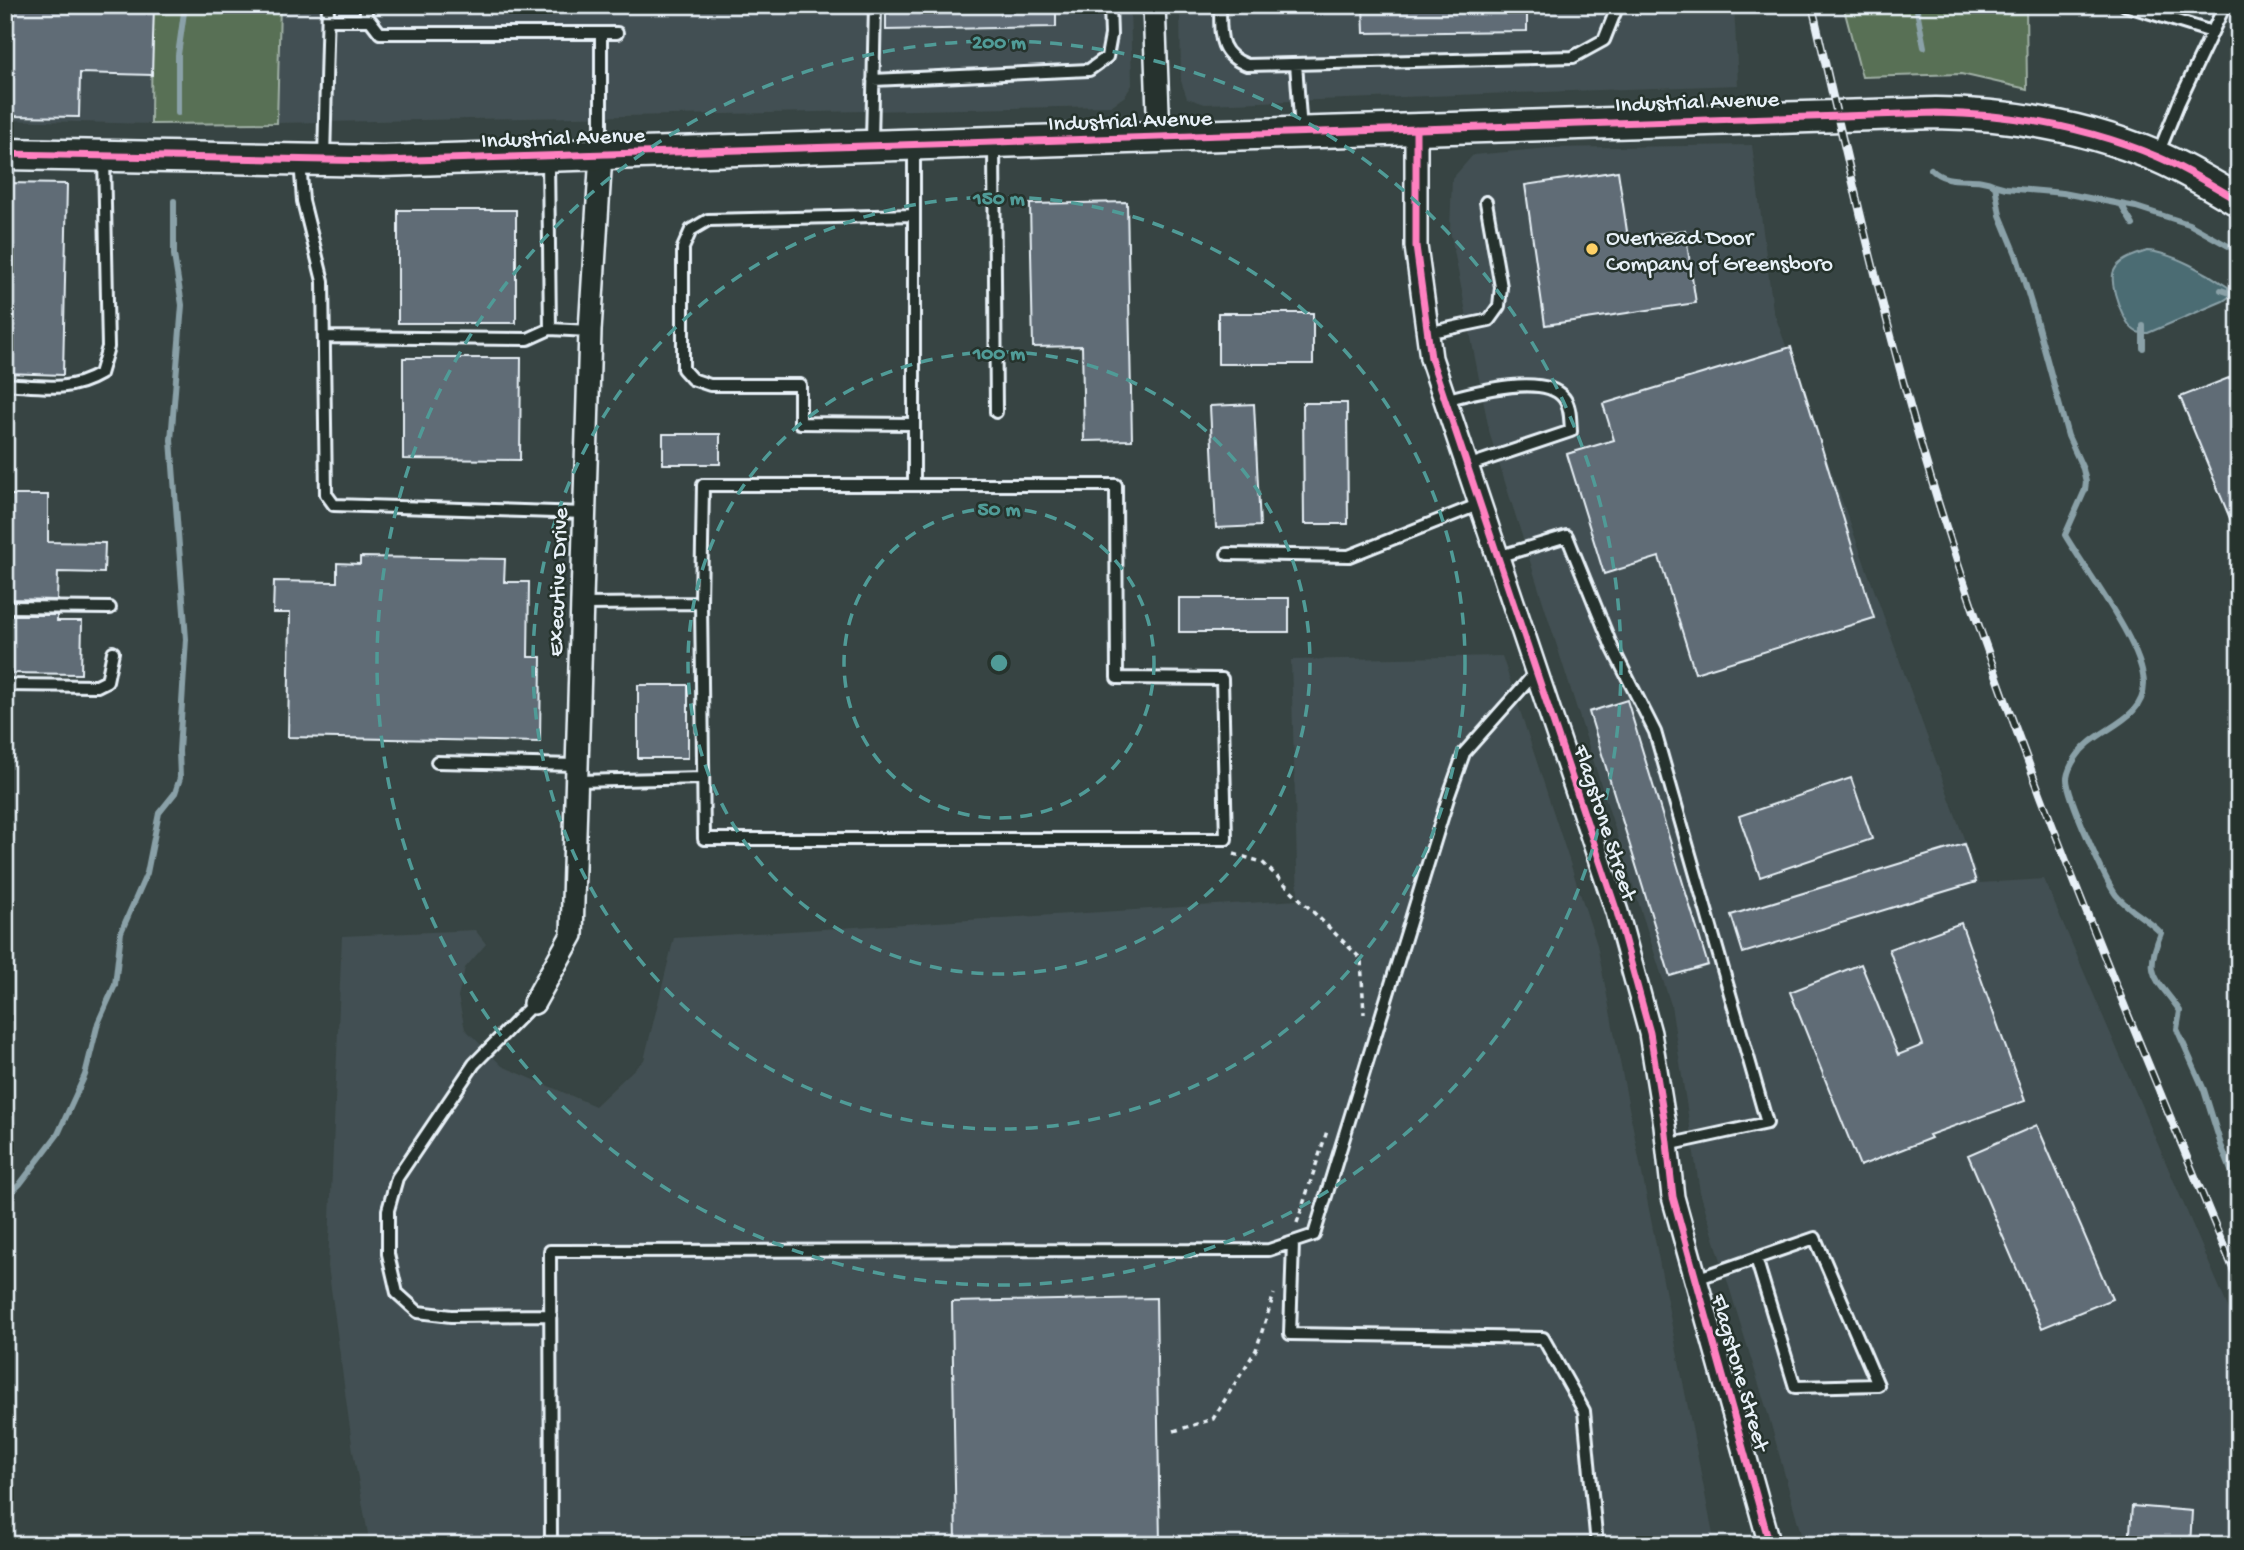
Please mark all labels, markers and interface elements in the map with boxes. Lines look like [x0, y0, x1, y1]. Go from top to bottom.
text: 200 m [972, 32, 1026, 57]
street label: Industrial Avenue [1615, 87, 1781, 120]
street label: Industrial Avenue [1048, 106, 1214, 139]
street label: Industrial Avenue [481, 123, 647, 156]
text: 150 m [972, 188, 1025, 213]
place label: Overhead Door Company of Greensboro [1606, 226, 1833, 279]
marker: Overhead Door Company of Greensboro [1584, 241, 1600, 257]
text: 100 m [972, 343, 1025, 368]
text: 50 m [978, 499, 1021, 524]
street label: Executive Drive [543, 506, 576, 657]
centre of rings [987, 651, 1011, 675]
street label: Flagstone Street [1565, 741, 1642, 906]
street label: Flagstone Street [1703, 1290, 1774, 1456]

